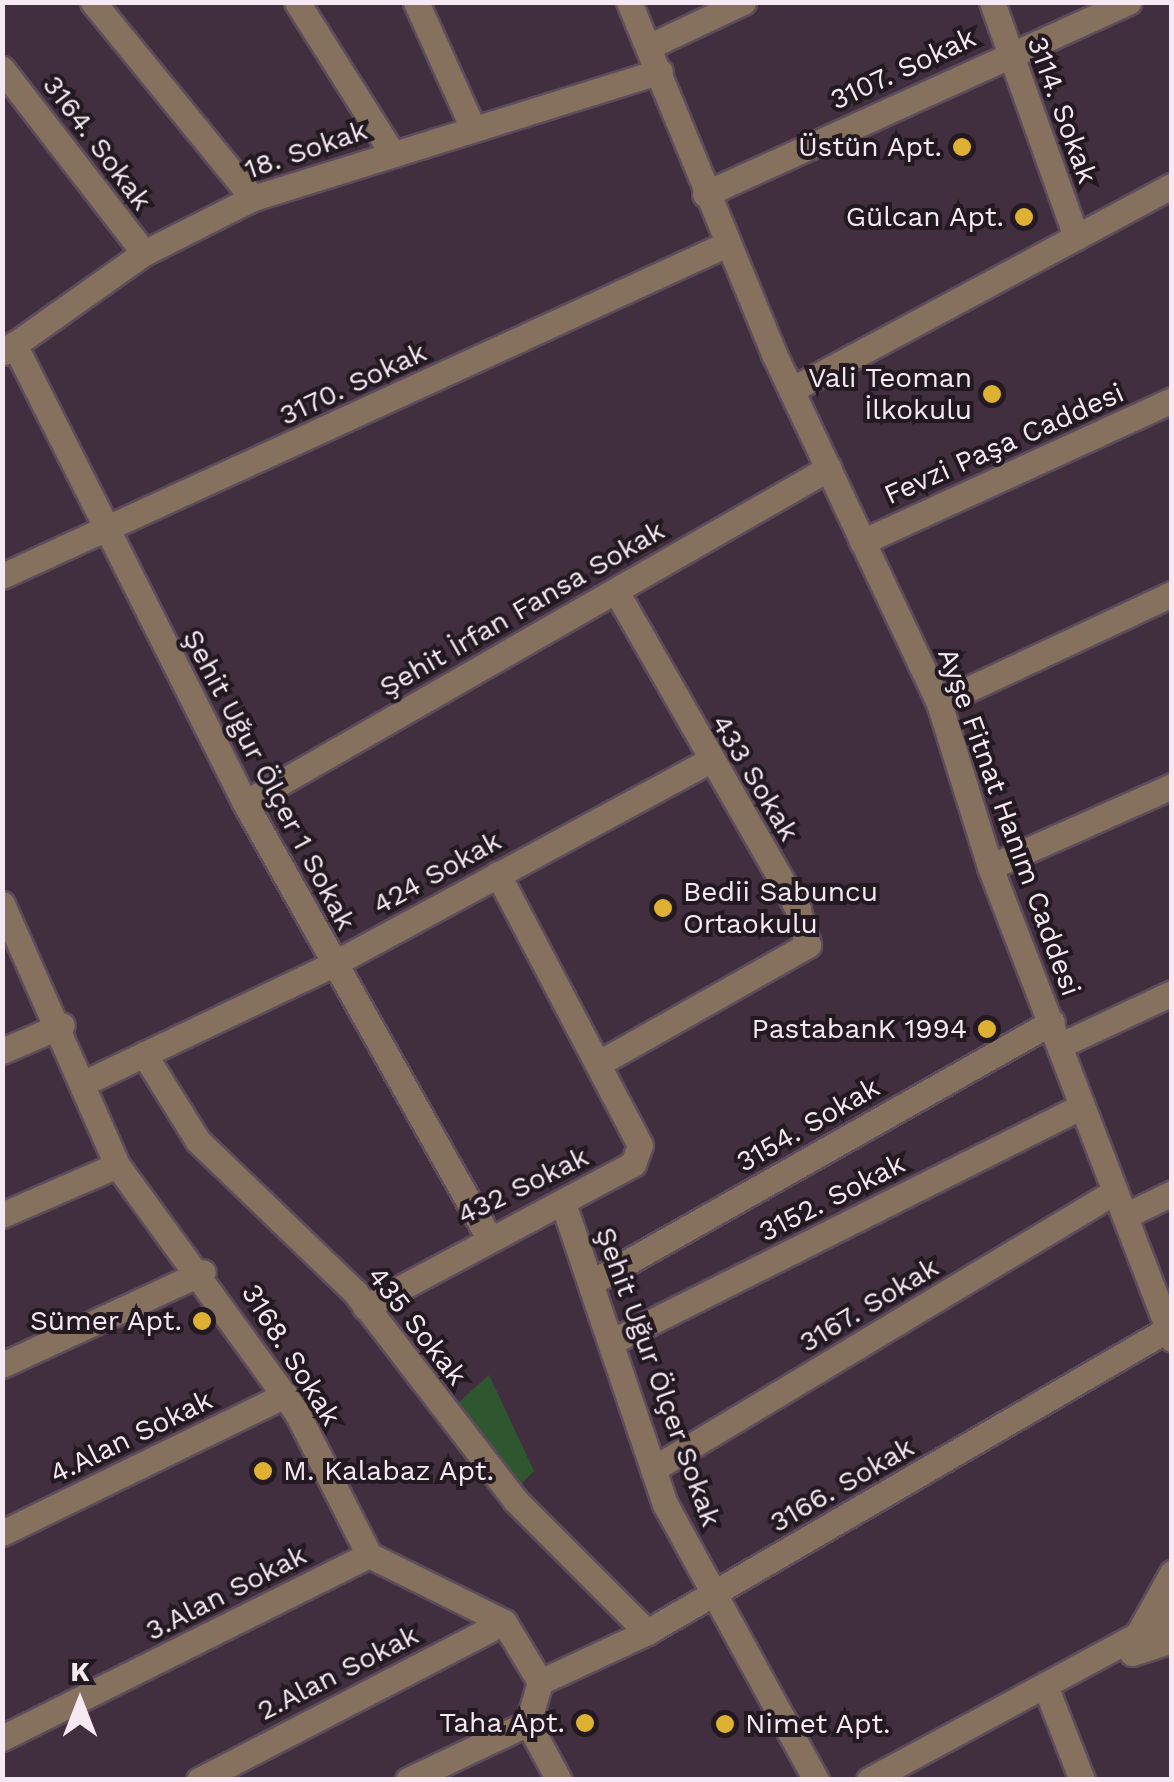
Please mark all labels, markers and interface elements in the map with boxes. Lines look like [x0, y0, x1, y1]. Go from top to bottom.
street label: 3107. Sokak [825, 21, 981, 117]
street label: 3114. Sokak [1020, 32, 1104, 188]
street label: 3164. Sokak [35, 69, 159, 217]
street label: 18. Sokak [240, 113, 372, 187]
place label: Üstün Apt. [797, 130, 942, 164]
marker: Üstün Apt. [951, 136, 973, 158]
place label: Gülcan Apt. [845, 200, 1004, 234]
marker: Gülcan Apt. [1013, 206, 1035, 228]
street label: 3170. Sokak [274, 335, 432, 433]
place label: Vali Teoman İlkokulu [807, 361, 972, 427]
street label: Fevzi Paşa Caddesi [879, 376, 1129, 512]
marker: Vali Teoman İlkokulu [981, 383, 1003, 405]
street label: Şehit İrfan Fansa Sokak [373, 514, 671, 704]
street label: Şehit Uğur Ölçer 1 Sokak [175, 623, 363, 937]
street label: Ayşe Fitnat Hanım Caddesi [930, 644, 1088, 1000]
street label: 433 Sokak [704, 709, 806, 847]
street label: 424 Sokak [367, 824, 507, 922]
place label: Bedii Sabuncu Ortaokulu [683, 875, 878, 941]
marker: Bedii Sabuncu Ortaokulu [652, 897, 674, 919]
place label: PastabanK 1994 [751, 1012, 967, 1046]
marker: PastabanK 1994 [976, 1018, 998, 1040]
street label: 3154. Sokak [731, 1071, 885, 1179]
street label: 432 Sokak [452, 1140, 594, 1232]
street label: 3152. Sokak [754, 1147, 910, 1249]
street label: Şehit Uğur Ölçer Sokak [588, 1222, 728, 1532]
street label: 3167. Sokak [793, 1250, 945, 1360]
street label: 435 Sokak [360, 1260, 474, 1392]
street label: 3168. Sokak [234, 1278, 348, 1432]
place label: Sümer Apt. [28, 1304, 182, 1338]
marker: Sümer Apt. [191, 1310, 213, 1332]
street label: 4.Alan Sokak [44, 1383, 218, 1491]
street label: 3166. Sokak [764, 1430, 920, 1540]
place label: M. Kalabaz Apt. [283, 1454, 495, 1488]
marker: M. Kalabaz Apt. [252, 1460, 274, 1482]
street label: 3.Alan Sokak [140, 1538, 312, 1648]
street label: 2.Alan Sokak [252, 1618, 424, 1728]
north arrow [30, 1652, 130, 1752]
text: K [70, 1655, 90, 1688]
place label: Taha Apt. [437, 1706, 565, 1740]
place label: Nimet Apt. [745, 1707, 892, 1741]
marker: Taha Apt. [574, 1712, 596, 1734]
marker: Nimet Apt. [714, 1713, 736, 1735]

